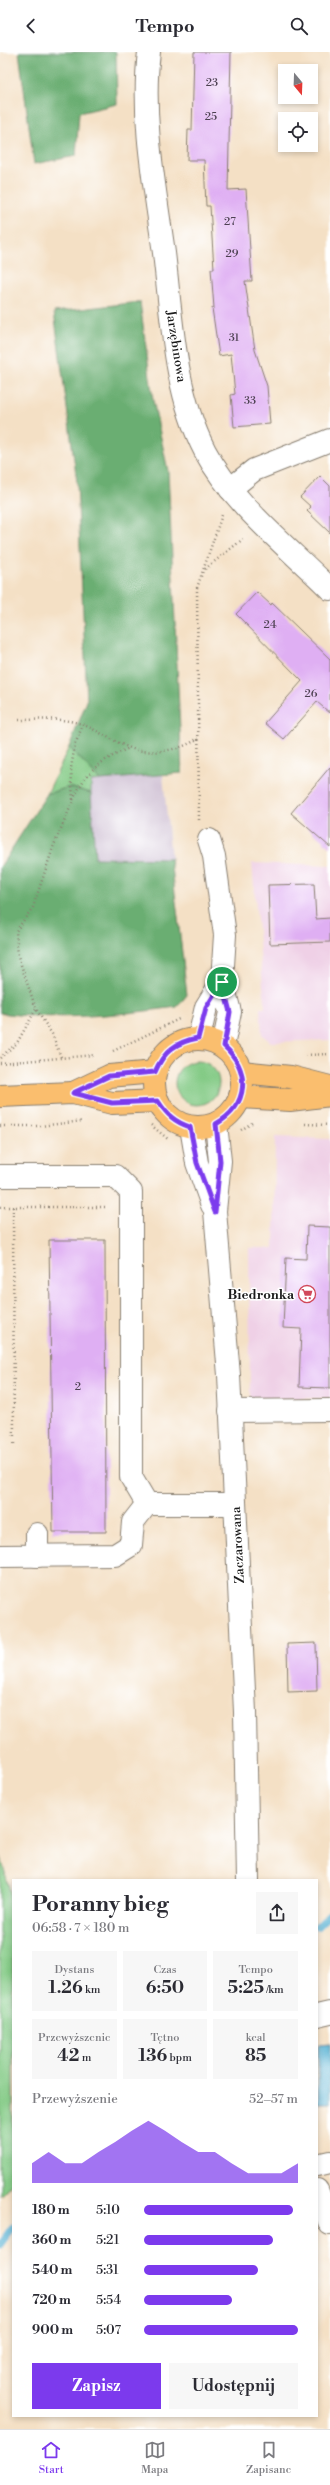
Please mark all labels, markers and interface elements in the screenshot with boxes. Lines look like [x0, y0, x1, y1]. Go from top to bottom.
icon: back [20, 15, 42, 37]
text: Tempo [135, 15, 195, 38]
icon: search [288, 15, 310, 37]
north arrow [278, 64, 318, 104]
map controls [278, 64, 318, 152]
house number: 23 [206, 76, 218, 90]
house number: 25 [205, 110, 217, 124]
button: locate [278, 112, 318, 152]
house number: 27 [224, 215, 236, 229]
house number: 29 [226, 247, 239, 261]
street label: Jarzębinowa [162, 308, 190, 384]
house number: 31 [229, 331, 240, 345]
house number: 33 [244, 394, 256, 408]
house number: 24 [264, 618, 277, 632]
house number: 26 [305, 687, 318, 701]
pin [205, 965, 239, 999]
icon: arrive [211, 971, 233, 993]
supermarket icon: Biedronka [297, 1284, 317, 1304]
place label: Biedronka [228, 1287, 295, 1303]
house number: 2 [75, 1380, 81, 1394]
street label: Zaczarowana [228, 1506, 248, 1584]
text: Poranny bieg [32, 1891, 169, 1918]
button: share [256, 1892, 298, 1934]
text: 06:58 · 7 × 180 m [32, 1920, 130, 1936]
text: Dystans [54, 1963, 94, 1977]
text: Czas [153, 1963, 177, 1977]
text: Tempo [238, 1963, 273, 1977]
text: 1.26 [48, 1977, 83, 1999]
text: 6:50 [146, 1977, 184, 1999]
text: 5:25 [228, 1977, 264, 1999]
text: km [83, 1983, 100, 1997]
text: /km [264, 1983, 284, 1997]
text: Przewyższenie [38, 2031, 111, 2045]
text: Tętno [151, 2031, 179, 2045]
text: kcal [246, 2031, 266, 2045]
text: 42 [57, 2045, 79, 2067]
text: 136 [138, 2045, 167, 2067]
text: 85 [245, 2045, 266, 2067]
text: m [79, 2051, 91, 2065]
text: bpm [167, 2051, 192, 2065]
text: Przewyższenie [32, 2091, 118, 2107]
text: 52–57 m [249, 2091, 298, 2107]
text: 180 m [32, 2202, 70, 2218]
text: 5:10 [96, 2202, 120, 2218]
text: 360 m [32, 2232, 71, 2248]
text: 5:21 [96, 2232, 119, 2248]
text: 540 m [32, 2262, 72, 2278]
text: 5:31 [96, 2262, 119, 2278]
text: 720 m [32, 2292, 71, 2308]
text: 5:54 [96, 2292, 121, 2308]
text: 900 m [32, 2322, 73, 2338]
text: 5:07 [96, 2322, 121, 2338]
button: Zapisz [32, 2363, 161, 2409]
button: Udostępnij [169, 2363, 298, 2409]
tab: Start [39, 2439, 64, 2477]
tab: Mapa [141, 2439, 168, 2477]
tab: Zapisane [246, 2439, 291, 2477]

